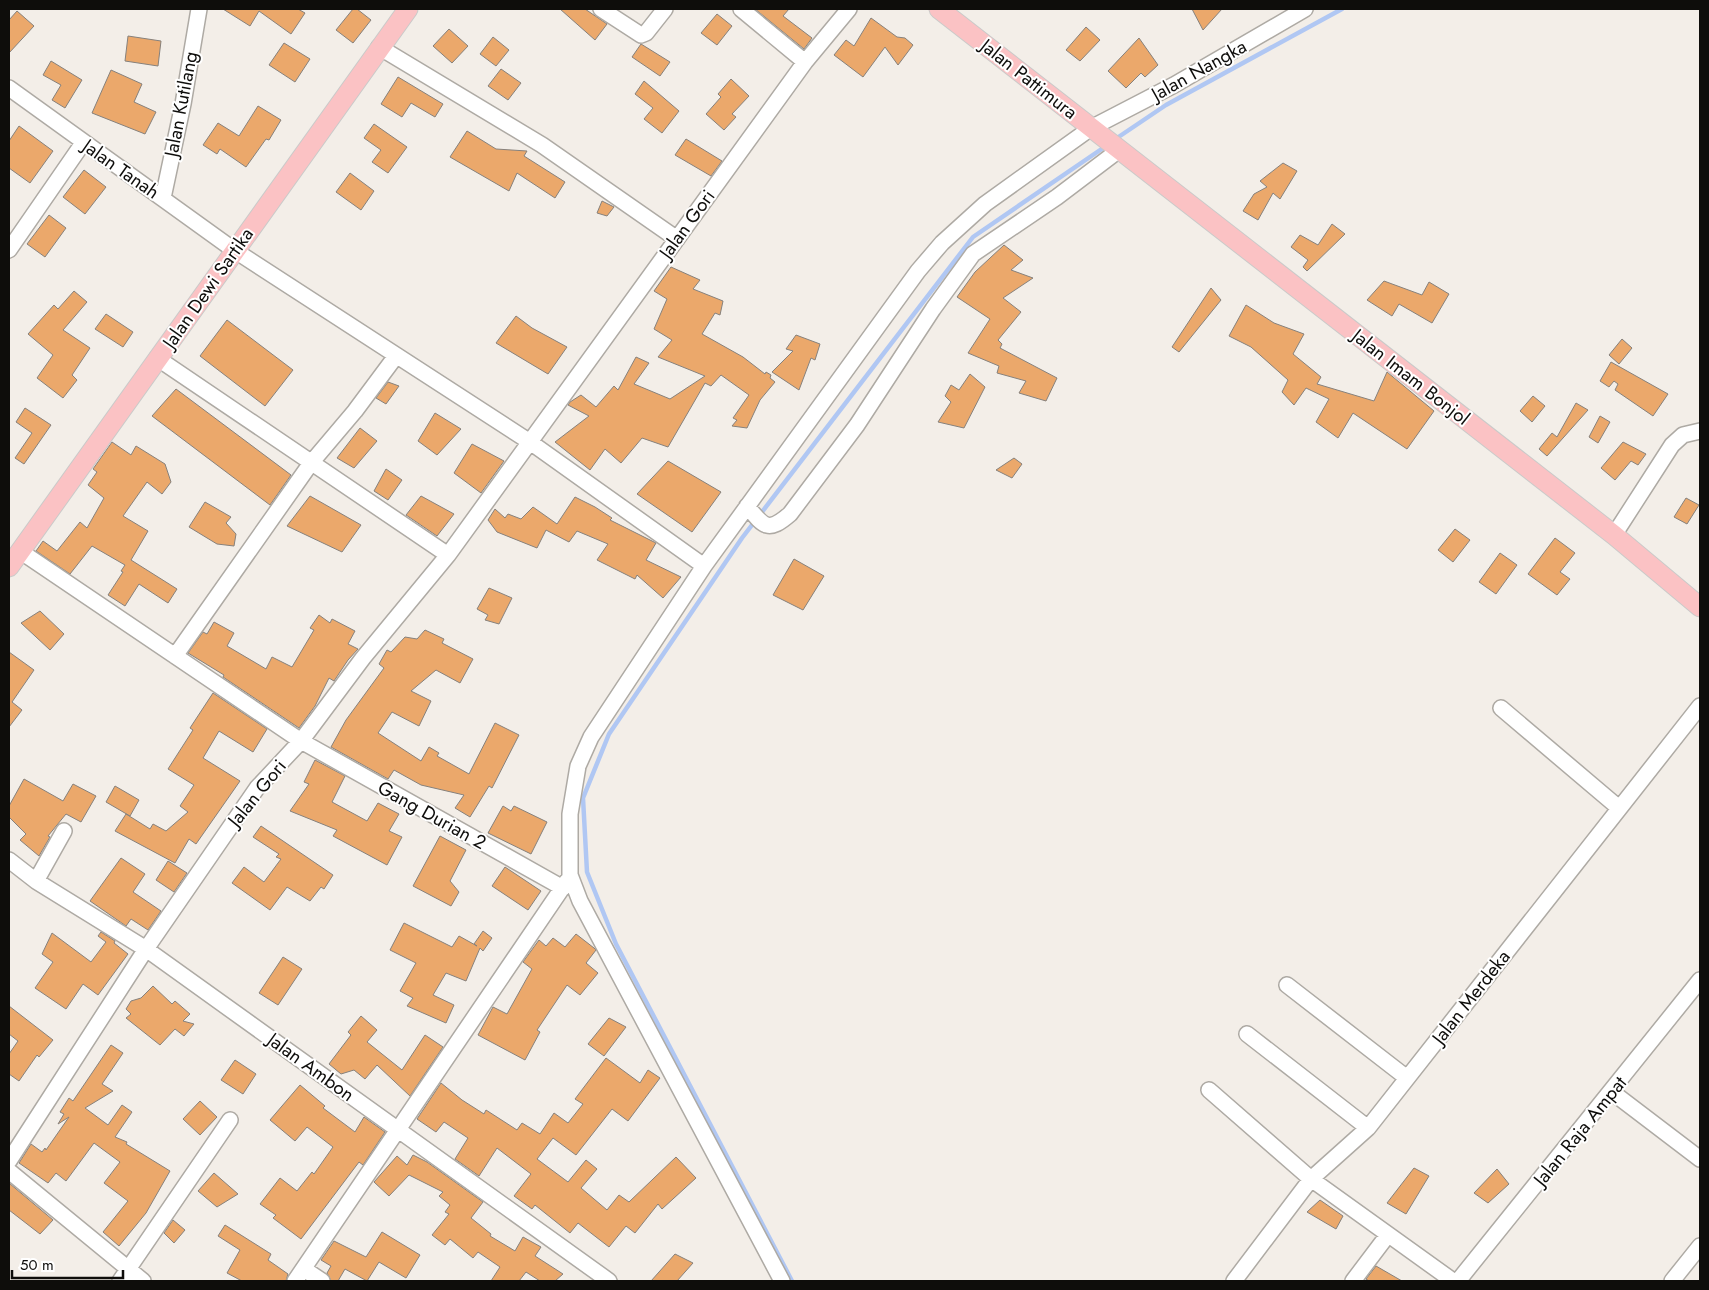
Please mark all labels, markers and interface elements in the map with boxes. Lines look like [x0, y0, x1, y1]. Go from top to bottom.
street label: Jalan Pattimura [972, 31, 1083, 125]
street label: Jalan Nangka [1144, 33, 1251, 109]
street label: Jalan Kutilang [157, 49, 204, 162]
street label: Jalan Tanah [75, 131, 165, 205]
street label: Jalan Gori [651, 184, 721, 267]
street label: Jalan Dewi Sartika [155, 222, 260, 356]
street label: Jalan Imam Bonjol [1344, 321, 1475, 431]
street label: Jalan Gori [220, 754, 292, 835]
street label: Gang Durian 2 [373, 774, 491, 856]
street label: Jalan Merdeka [1424, 944, 1516, 1052]
street label: Jalan Ambon [260, 1025, 360, 1108]
street label: Jalan Raja Ampat [1525, 1070, 1633, 1194]
scale bar [12, 1248, 124, 1280]
text: 50 m [20, 1254, 54, 1276]

